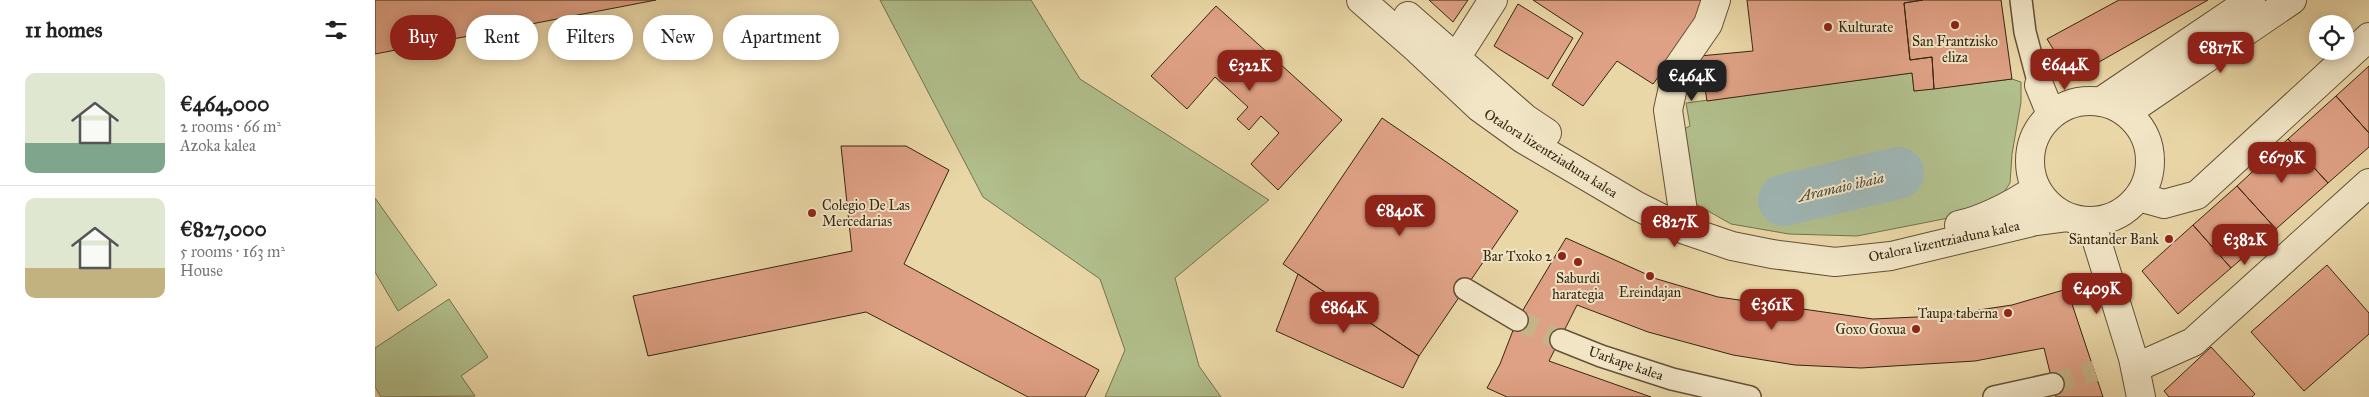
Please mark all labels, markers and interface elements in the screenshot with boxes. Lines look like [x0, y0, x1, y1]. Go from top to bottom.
chip: Buy [390, 15, 456, 60]
chip: Rent [466, 15, 538, 60]
chip: Filters [548, 15, 633, 60]
chip: New [643, 15, 713, 60]
chip: Apartment [723, 15, 839, 60]
map controls [2309, 15, 2354, 60]
button: locate [2309, 15, 2354, 60]
icon: filters [322, 16, 350, 44]
text: 11 homes [25, 17, 102, 43]
place label: Kulturate [1838, 19, 1893, 36]
marker: San Frantzisko eliza [1949, 19, 1961, 31]
marker: Kulturate [1822, 21, 1834, 33]
pin: €817K [2186, 32, 2256, 74]
place label: San Frantzisko eliza [1912, 33, 1998, 66]
text: €817K [2199, 38, 2243, 57]
pin: €644K [2030, 48, 2100, 91]
pin: €322K [1215, 49, 1285, 92]
text: €644K [2041, 55, 2089, 74]
text: €322K [1228, 56, 1272, 75]
pin: €464K [1657, 59, 1727, 102]
text: €464K [1668, 66, 1716, 85]
text: €464,000 [180, 91, 269, 117]
icon: home [65, 93, 125, 153]
street label: Otalora lizentziaduna kalea [1481, 105, 1621, 202]
text: 2 rooms · 66 m² [180, 117, 281, 136]
text: Azoka kalea [180, 136, 256, 155]
pin: €679K [2247, 142, 2317, 184]
text: €679K [2259, 148, 2305, 167]
water label: Aramaio ibaia [1794, 168, 1886, 206]
pin: €840K [1365, 194, 1435, 237]
place label: Colegio De Las Mercedarias [822, 197, 910, 230]
text: €840K [1376, 201, 1424, 220]
pin: €827K [1640, 206, 1710, 248]
marker: Colegio De Las Mercedarias [806, 207, 818, 219]
text: €827K [1652, 212, 1698, 231]
text: €827,000 [180, 216, 267, 242]
street label: Otalora lizentziaduna kalea [1867, 217, 2021, 266]
icon: home [65, 218, 125, 278]
pin: €382K [2210, 224, 2280, 266]
text: €382K [2223, 230, 2267, 249]
place label: Santander Bank [2069, 231, 2159, 248]
marker: Santander Bank [2163, 233, 2175, 245]
text: 5 rooms · 163 m² [180, 242, 285, 261]
place label: Bar Txoko 2 [1483, 248, 1552, 265]
marker: Bar Txoko 2 [1556, 250, 1568, 262]
marker: Saburdi harategia [1572, 256, 1584, 268]
text: House [180, 261, 223, 280]
place label: Saburdi harategia [1552, 270, 1604, 303]
marker: Ereindajan [1644, 270, 1656, 282]
pin: €409K [2062, 272, 2132, 315]
text: €409K [2073, 279, 2121, 298]
place label: Ereindajan [1619, 284, 1682, 301]
pin: €361K [1737, 288, 1807, 331]
pin: €864K [1309, 292, 1379, 334]
text: €361K [1751, 295, 1793, 314]
text: €864K [1321, 298, 1367, 317]
place label: Taupa taberna [1918, 305, 1998, 322]
marker: Taupa taberna [2002, 307, 2014, 319]
place label: Goxo Goxua [1836, 321, 1906, 338]
marker: Goxo Goxua [1910, 323, 1922, 335]
street label: Uarkape kalea [1586, 343, 1666, 384]

